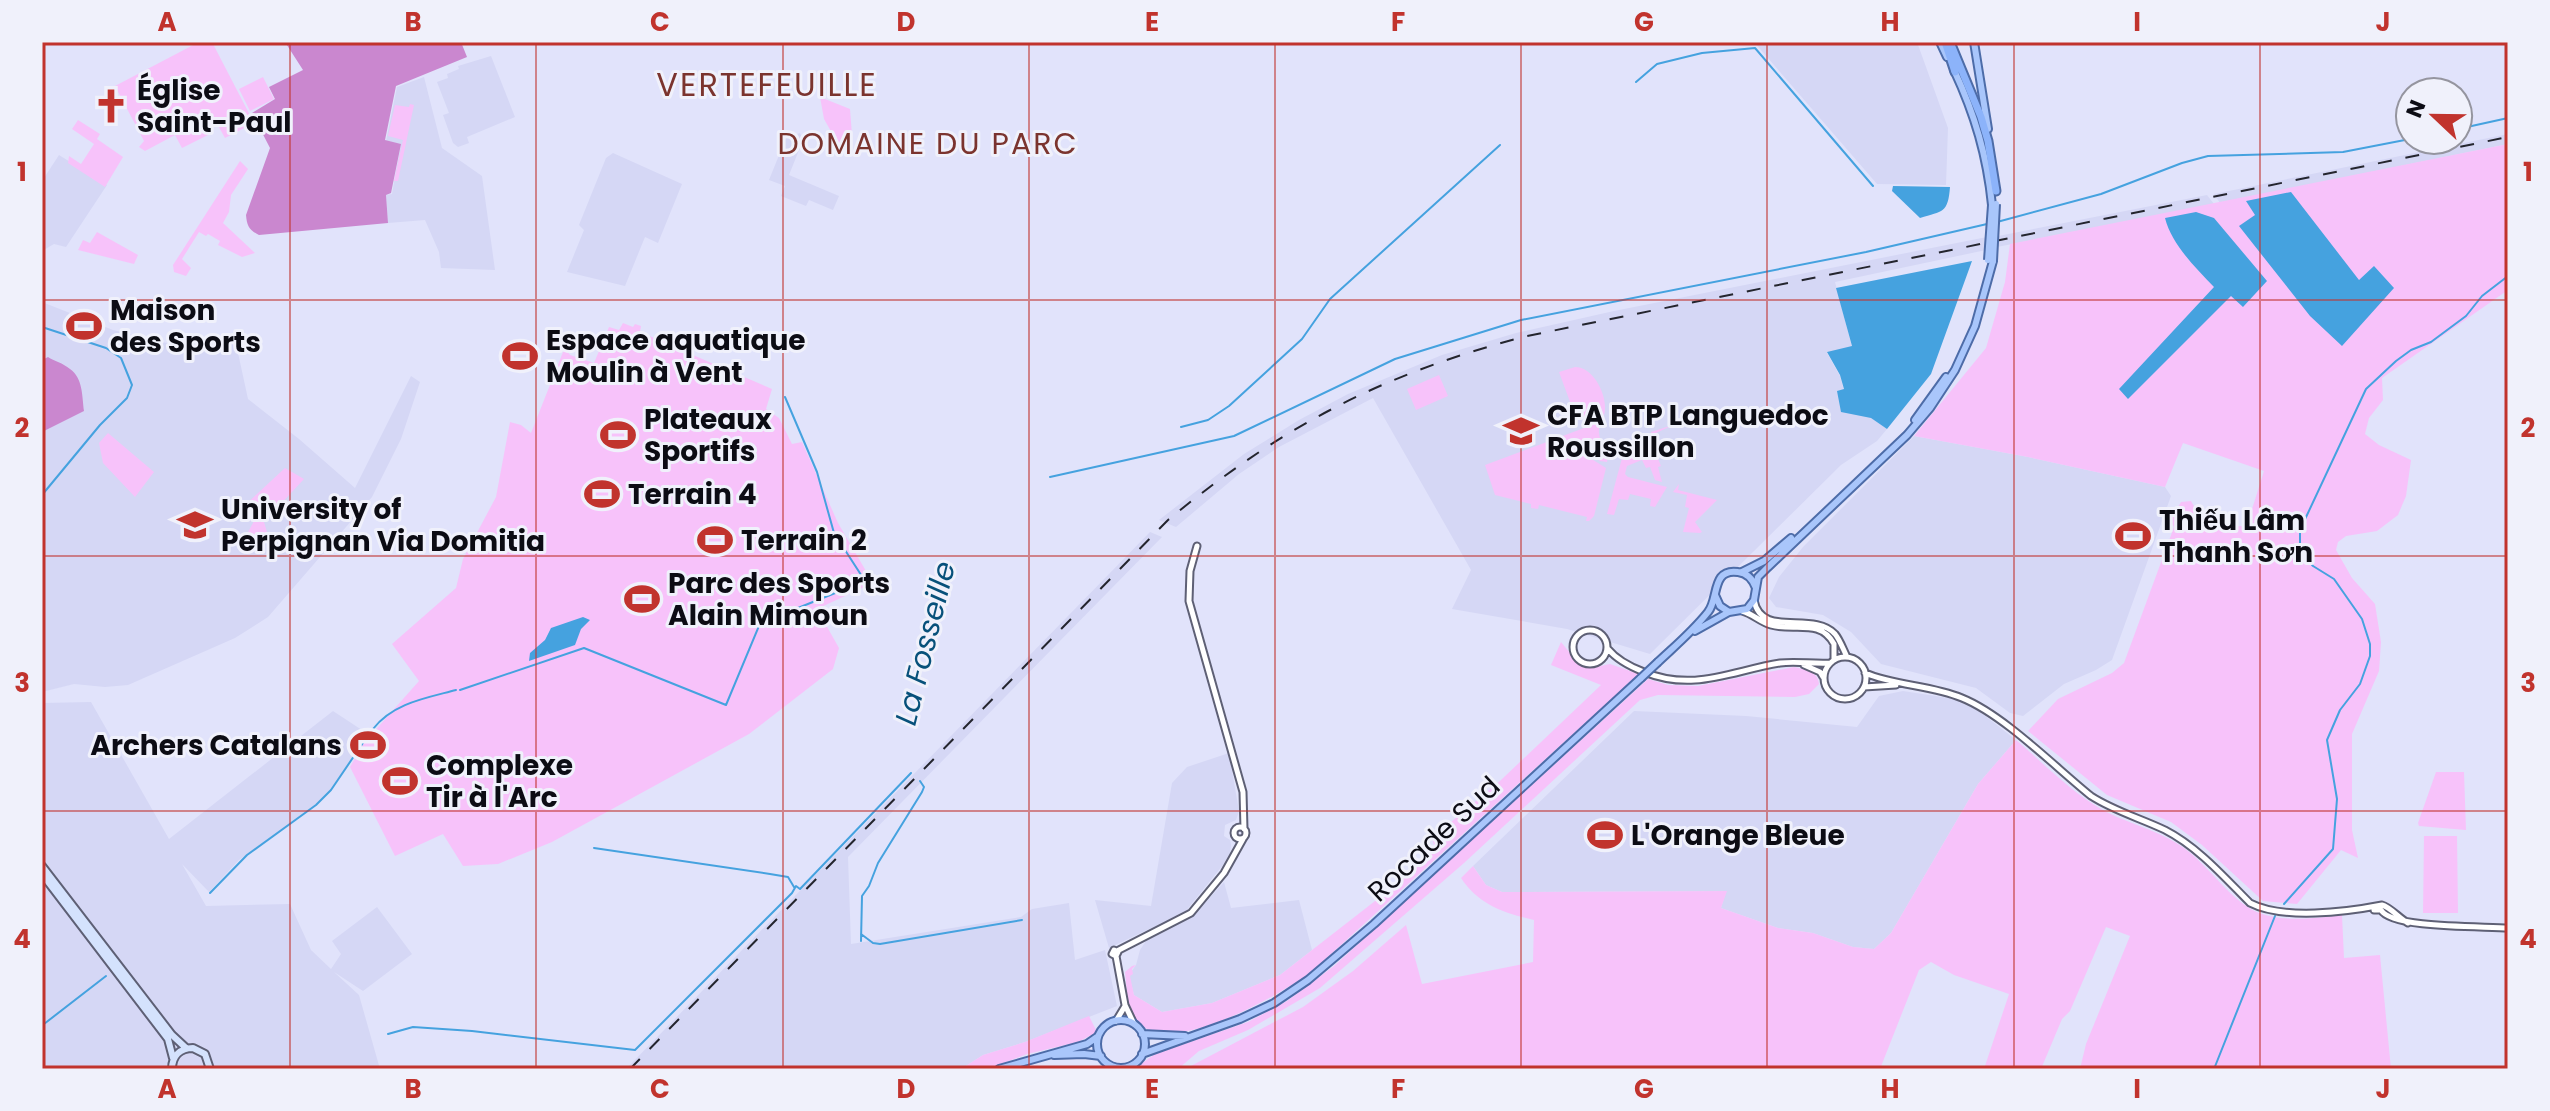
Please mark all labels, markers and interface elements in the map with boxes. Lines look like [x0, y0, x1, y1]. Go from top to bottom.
text: A [157, 4, 177, 40]
text: B [404, 4, 422, 40]
text: C [650, 4, 670, 40]
text: D [897, 4, 916, 40]
text: E [1145, 4, 1159, 40]
text: F [1391, 4, 1405, 40]
text: G [1634, 4, 1654, 40]
text: H [1880, 4, 1900, 40]
text: I [2133, 4, 2141, 40]
text: J [2375, 4, 2391, 40]
district label: VERTEFEUILLE [656, 62, 878, 107]
place label: Église Saint-Paul [137, 71, 292, 142]
north arrow [2394, 76, 2474, 156]
church icon: Église Saint-Paul [92, 87, 130, 125]
text: N [2398, 95, 2433, 122]
district label: DOMAINE DU PARC [777, 122, 1079, 165]
text: 1 [17, 154, 27, 190]
text: 1 [2523, 154, 2533, 190]
place label: Maison des Sports [110, 291, 261, 362]
sports icon: Maison des Sports [65, 307, 103, 345]
place label: Espace aquatique Moulin à Vent [546, 321, 806, 392]
sports icon: Espace aquatique Moulin à Vent [501, 337, 539, 375]
place label: CFA BTP Languedoc Roussillon [1547, 396, 1829, 467]
place label: Plateaux Sportifs [644, 400, 772, 471]
text: 2 [15, 410, 30, 446]
text: 2 [2521, 410, 2536, 446]
school or university icon: CFA BTP Languedoc Roussillon [1502, 412, 1540, 450]
sports icon: Plateaux Sportifs [599, 416, 637, 454]
sports icon: Terrain 4 [583, 475, 621, 513]
place label: Terrain 4 [628, 475, 757, 514]
place label: University of Perpignan Via Domitia [221, 490, 545, 561]
place label: Thiếu Lâm Thanh Sơn [2159, 501, 2313, 572]
school or university icon: University of Perpignan Via Domitia [176, 506, 214, 544]
sports icon: Thiếu Lâm Thanh Sơn [2114, 517, 2152, 555]
sports icon: Terrain 2 [696, 521, 734, 559]
place label: Terrain 2 [741, 521, 867, 560]
water label: La Fosseille [884, 557, 966, 729]
place label: Parc des Sports Alain Mimoun [668, 564, 890, 635]
sports icon: Parc des Sports Alain Mimoun [623, 580, 661, 618]
text: 3 [14, 665, 30, 701]
text: 3 [2520, 665, 2536, 701]
place label: Archers Catalans [90, 726, 342, 765]
sports icon: Archers Catalans [349, 726, 387, 764]
place label: Complexe Tir à l'Arc [426, 746, 573, 817]
sports icon: Complexe Tir à l'Arc [381, 762, 419, 800]
street label: Rocade Sud [1359, 767, 1509, 911]
sports icon: L'Orange Bleue [1586, 816, 1624, 854]
place label: L'Orange Bleue [1631, 816, 1845, 855]
text: 4 [13, 921, 31, 957]
text: 4 [2519, 921, 2537, 957]
text: A [157, 1071, 177, 1107]
text: B [404, 1071, 422, 1107]
text: C [650, 1071, 670, 1107]
text: D [897, 1071, 916, 1107]
text: E [1145, 1071, 1159, 1107]
text: F [1391, 1071, 1405, 1107]
text: G [1634, 1071, 1654, 1107]
text: H [1880, 1071, 1900, 1107]
text: I [2133, 1071, 2141, 1107]
text: J [2375, 1071, 2391, 1107]

